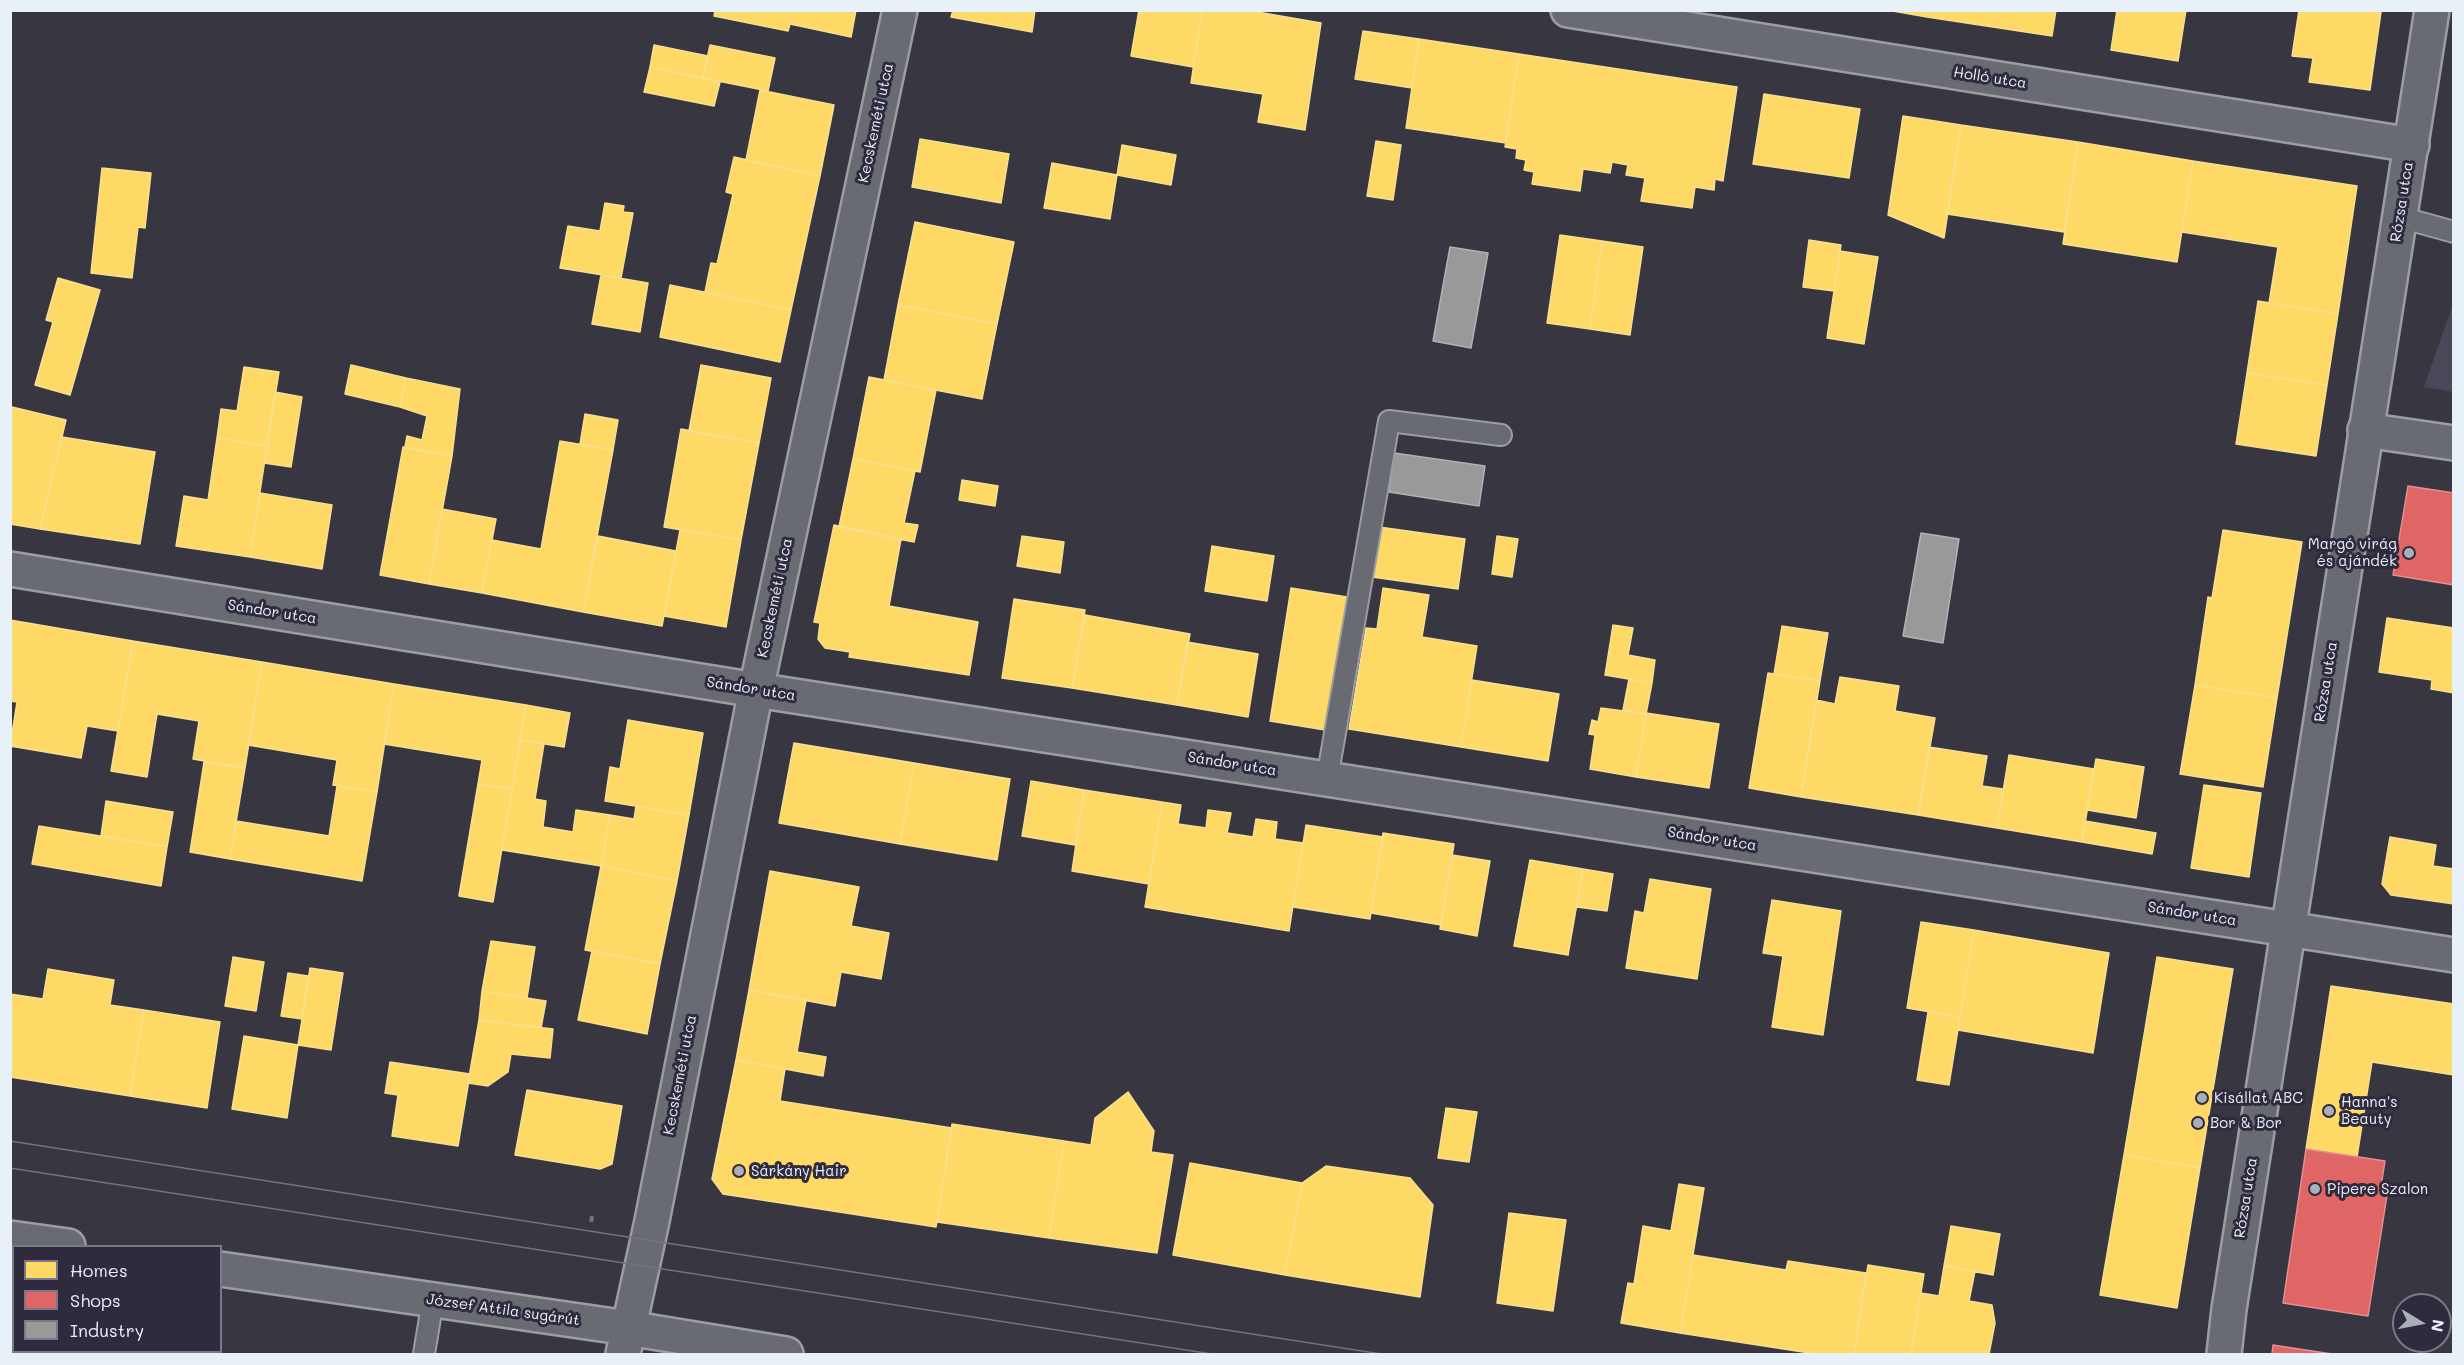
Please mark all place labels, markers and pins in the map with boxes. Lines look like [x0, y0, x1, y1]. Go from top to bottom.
place label: Margó virág és ajándék [2308, 535, 2397, 570]
marker: Margó virág és ajándék [2402, 546, 2416, 560]
place label: Kisállat ABC [2214, 1089, 2303, 1107]
marker: Kisállat ABC [2195, 1091, 2209, 1105]
place label: Hanna's Beauty [2341, 1093, 2398, 1128]
marker: Hanna's Beauty [2322, 1104, 2336, 1118]
place label: Bor & Bor [2210, 1114, 2282, 1132]
marker: Bor & Bor [2191, 1116, 2205, 1130]
place label: Sárkány Hair [751, 1162, 847, 1180]
marker: Sárkány Hair [732, 1164, 746, 1178]
place label: Pipere Szalon [2327, 1180, 2428, 1198]
marker: Pipere Szalon [2308, 1182, 2322, 1196]

